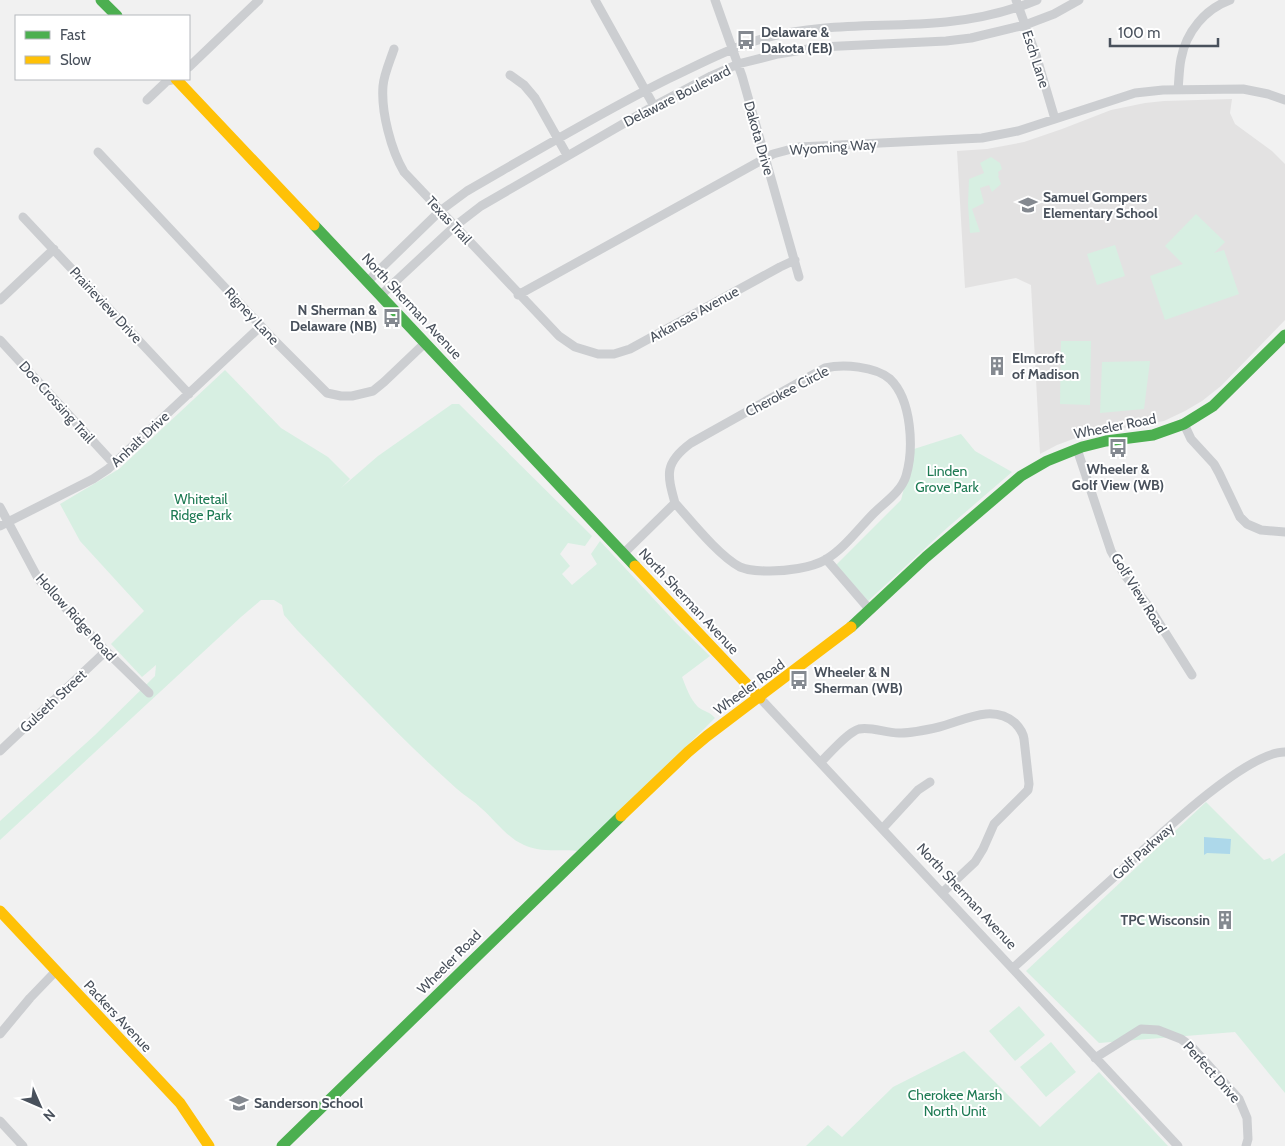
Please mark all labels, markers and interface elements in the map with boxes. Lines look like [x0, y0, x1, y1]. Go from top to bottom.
legend [15, 15, 190, 80]
scale bar [1110, 15, 1218, 47]
place label: Delaware & Dakota (EB) [761, 23, 833, 57]
text: 100 m [1118, 24, 1160, 42]
text: Fast [60, 26, 85, 44]
street label: Esch Lane [1018, 28, 1054, 90]
bus stop icon: Delaware & Dakota (EB) [735, 29, 757, 51]
text: Slow [60, 51, 91, 69]
street label: Delaware Boulevard [620, 61, 734, 131]
street label: Dakota Drive [740, 99, 778, 177]
street label: Wyoming Way [789, 135, 877, 159]
place label: Samuel Gompers Elementary School [1043, 188, 1158, 222]
street label: Texas Trail [422, 192, 476, 248]
school or university icon: Samuel Gompers Elementary School [1017, 194, 1039, 216]
street label: North Sherman Avenue [358, 249, 466, 363]
street label: Prairieview Drive [66, 263, 146, 347]
street label: Arkansas Avenue [646, 282, 742, 346]
street label: Rigney Lane [221, 283, 283, 349]
place label: N Sherman & Delaware (NB) [290, 301, 377, 335]
bus stop icon: N Sherman & Delaware (NB) [381, 307, 403, 329]
place label: Elmcroft of Madison [1012, 349, 1079, 383]
building icon: Elmcroft of Madison [986, 355, 1008, 377]
street label: Doe Crossing Trail [15, 357, 99, 447]
street label: Cherokee Circle [742, 362, 832, 420]
street label: Anhalt Drive [107, 407, 173, 471]
street label: Wheeler Road [1072, 409, 1158, 443]
bus stop icon: Wheeler & Golf View (WB) [1107, 437, 1129, 459]
place label: Wheeler & Golf View (WB) [1072, 460, 1164, 494]
park label: Linden Grove Park [915, 462, 979, 496]
park label: Whitetail Ridge Park [170, 490, 233, 524]
street label: North Sherman Avenue [635, 544, 743, 658]
street label: Golf View Road [1107, 550, 1171, 636]
street label: Hollow Ridge Road [32, 570, 120, 664]
street label: Wheeler Road [710, 655, 788, 719]
place label: Wheeler & N Sherman (WB) [814, 663, 903, 697]
street label: Gulseth Street [16, 665, 90, 736]
bus stop icon: Wheeler & N Sherman (WB) [788, 669, 810, 691]
street label: Golf Parkway [1108, 819, 1178, 883]
street label: North Sherman Avenue [913, 839, 1021, 953]
building icon: TPC Wisconsin [1214, 909, 1236, 931]
place label: TPC Wisconsin [1120, 911, 1210, 929]
street label: Wheeler Road [413, 926, 485, 998]
street label: Packers Avenue [80, 976, 156, 1056]
street label: Perfect Drive [1180, 1037, 1244, 1107]
north arrow [15, 1081, 65, 1131]
park label: Cherokee Marsh North Unit [908, 1086, 1002, 1120]
school or university icon: Sanderson School [228, 1092, 250, 1114]
place label: Sanderson School [254, 1094, 364, 1112]
text: N [39, 1105, 59, 1125]

